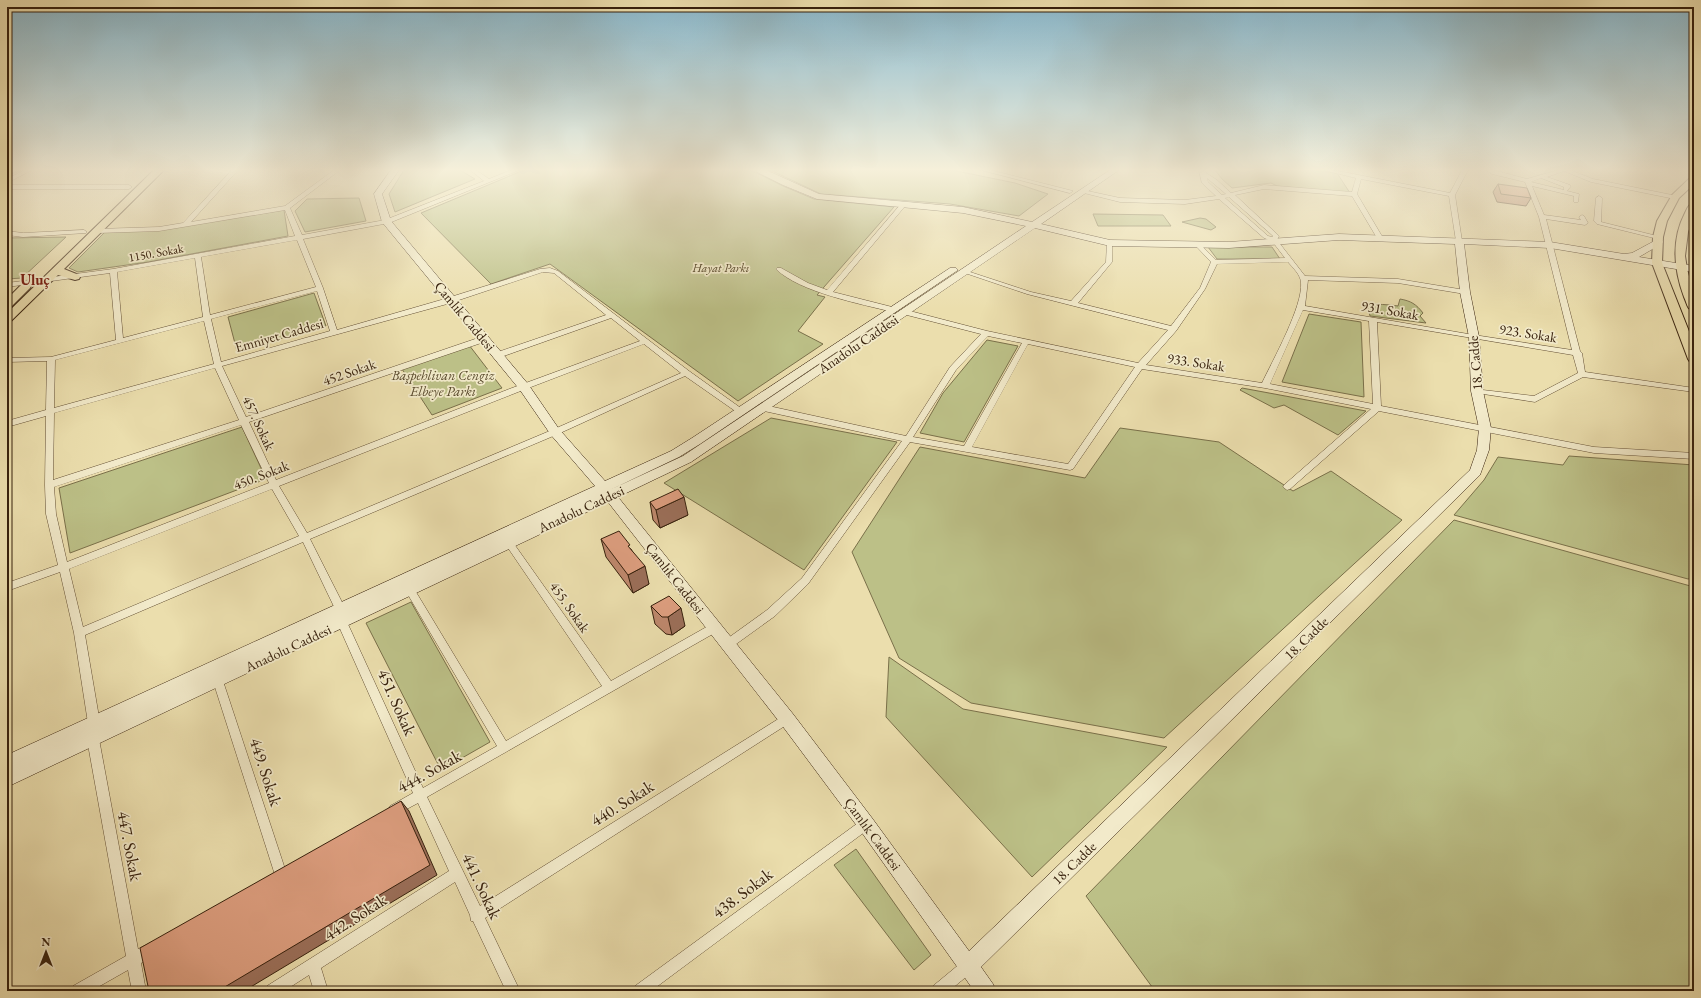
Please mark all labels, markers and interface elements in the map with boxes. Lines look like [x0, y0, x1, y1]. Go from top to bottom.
street label: 1150. Sokak [127, 240, 185, 266]
park label: Hayat Parkı [692, 260, 749, 276]
district label: Uluç [20, 270, 50, 289]
street label: Çamlık Caddesi [431, 277, 500, 355]
street label: 931. Sokak [1360, 296, 1421, 324]
street label: Anadolu Caddesi [814, 310, 902, 378]
street label: Emniyet Caddesi [233, 314, 326, 356]
street label: 923. Sokak [1498, 320, 1559, 347]
street label: 18. Cadde [1464, 334, 1486, 391]
street label: 933. Sokak [1166, 349, 1227, 376]
street label: 452 Sokak [320, 354, 378, 389]
park label: Başpehlivan Cengiz Elbeye Parkı [391, 366, 495, 400]
street label: 457. Sokak [239, 393, 280, 454]
street label: 450. Sokak [231, 456, 292, 494]
street label: Anadolu Caddesi [534, 481, 628, 537]
street label: Çamlık Caddesi [642, 539, 709, 618]
street label: 455. Sokak [546, 578, 594, 636]
street label: 18. Cadde [1280, 612, 1332, 663]
street label: Anadolu Caddesi [241, 620, 335, 676]
street label: 451. Sokak [373, 665, 422, 740]
street label: 449. Sokak [245, 735, 288, 810]
street label: 444. Sokak [393, 744, 466, 798]
street label: 440. Sokak [586, 774, 659, 831]
street label: Çamlık Caddesi [841, 794, 906, 874]
street label: 447. Sokak [112, 809, 148, 884]
street label: 18. Cadde [1048, 837, 1100, 888]
street label: 441. Sokak [457, 849, 507, 924]
street label: 438. Sokak [707, 862, 778, 923]
street label: 442. Sokak [319, 888, 391, 945]
north arrow [26, 932, 66, 972]
text: N [42, 935, 51, 949]

